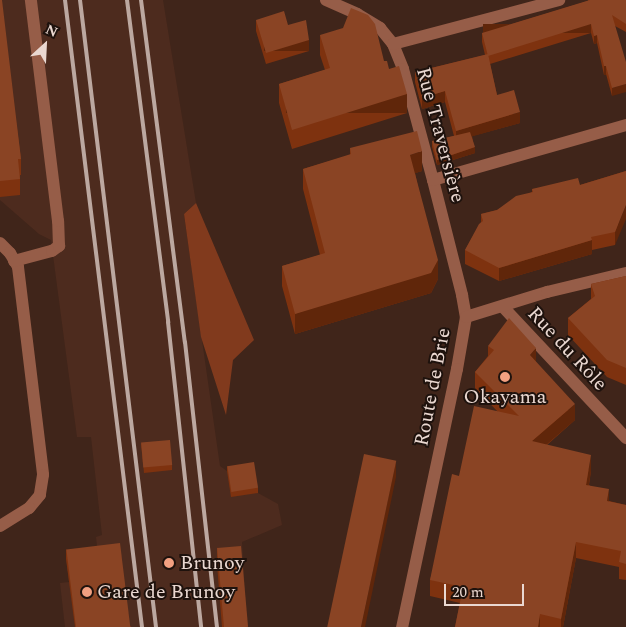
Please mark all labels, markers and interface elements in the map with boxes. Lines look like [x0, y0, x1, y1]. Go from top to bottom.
text: N [42, 19, 61, 43]
north arrow [20, 20, 70, 70]
street label: Rue Traversière [410, 65, 470, 205]
street label: Rue du Rôle [522, 302, 612, 396]
street label: Route de Brie [410, 326, 456, 448]
marker: Okayama [499, 371, 511, 383]
place label: Okayama [464, 385, 546, 409]
place label: Brunoy [180, 551, 244, 575]
marker: Brunoy [162, 556, 176, 570]
scale bar [446, 574, 526, 606]
place label: Gare de Brunoy [97, 580, 235, 604]
text: 20 m [452, 581, 484, 604]
marker: Gare de Brunoy [81, 586, 93, 598]

